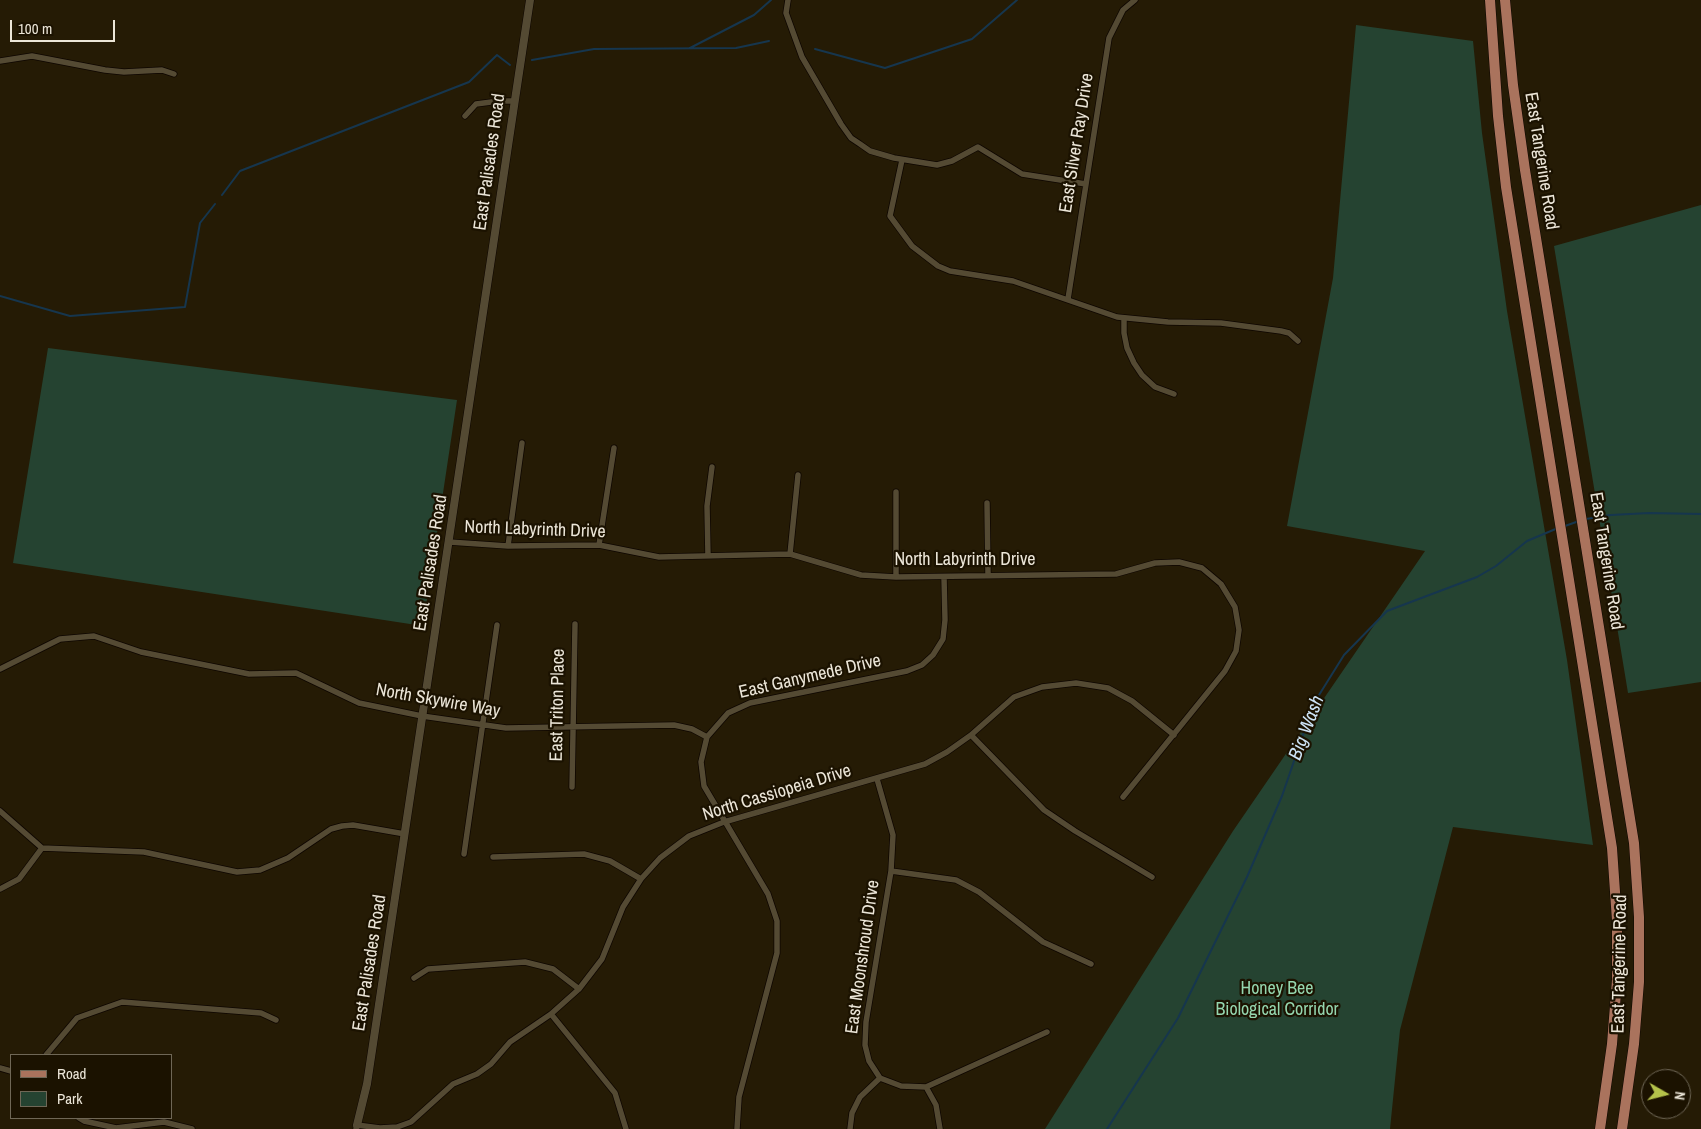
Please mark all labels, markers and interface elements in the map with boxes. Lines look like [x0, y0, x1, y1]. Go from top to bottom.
scale bar [12, 10, 118, 42]
text: 100 m [18, 18, 52, 39]
street label: East Silver Ray Drive [1055, 72, 1099, 214]
street label: East Tangerine Road [1519, 91, 1563, 231]
street label: East Palisades Road [470, 92, 510, 232]
street label: East Tangerine Road [1584, 491, 1628, 631]
street label: East Palisades Road [410, 493, 452, 633]
street label: North Labyrinth Drive [464, 517, 606, 543]
street label: North Labyrinth Drive [894, 549, 1036, 571]
street label: East Triton Place [546, 648, 570, 762]
street label: East Ganymede Drive [737, 650, 883, 704]
street label: North Skywire Way [374, 679, 502, 723]
water label: Big Wash [1284, 693, 1330, 763]
street label: North Cassiopeia Drive [700, 760, 854, 826]
street label: East Moonshroud Drive [842, 879, 884, 1035]
street label: East Palisades Road [349, 893, 391, 1033]
street label: East Tangerine Road [1608, 894, 1632, 1034]
park label: Honey Bee Biological Corridor [1215, 978, 1339, 1021]
legend [10, 1054, 172, 1119]
text: Road [57, 1063, 86, 1084]
north arrow [1641, 1069, 1691, 1119]
text: Park [57, 1088, 82, 1109]
text: N [1670, 1091, 1689, 1101]

